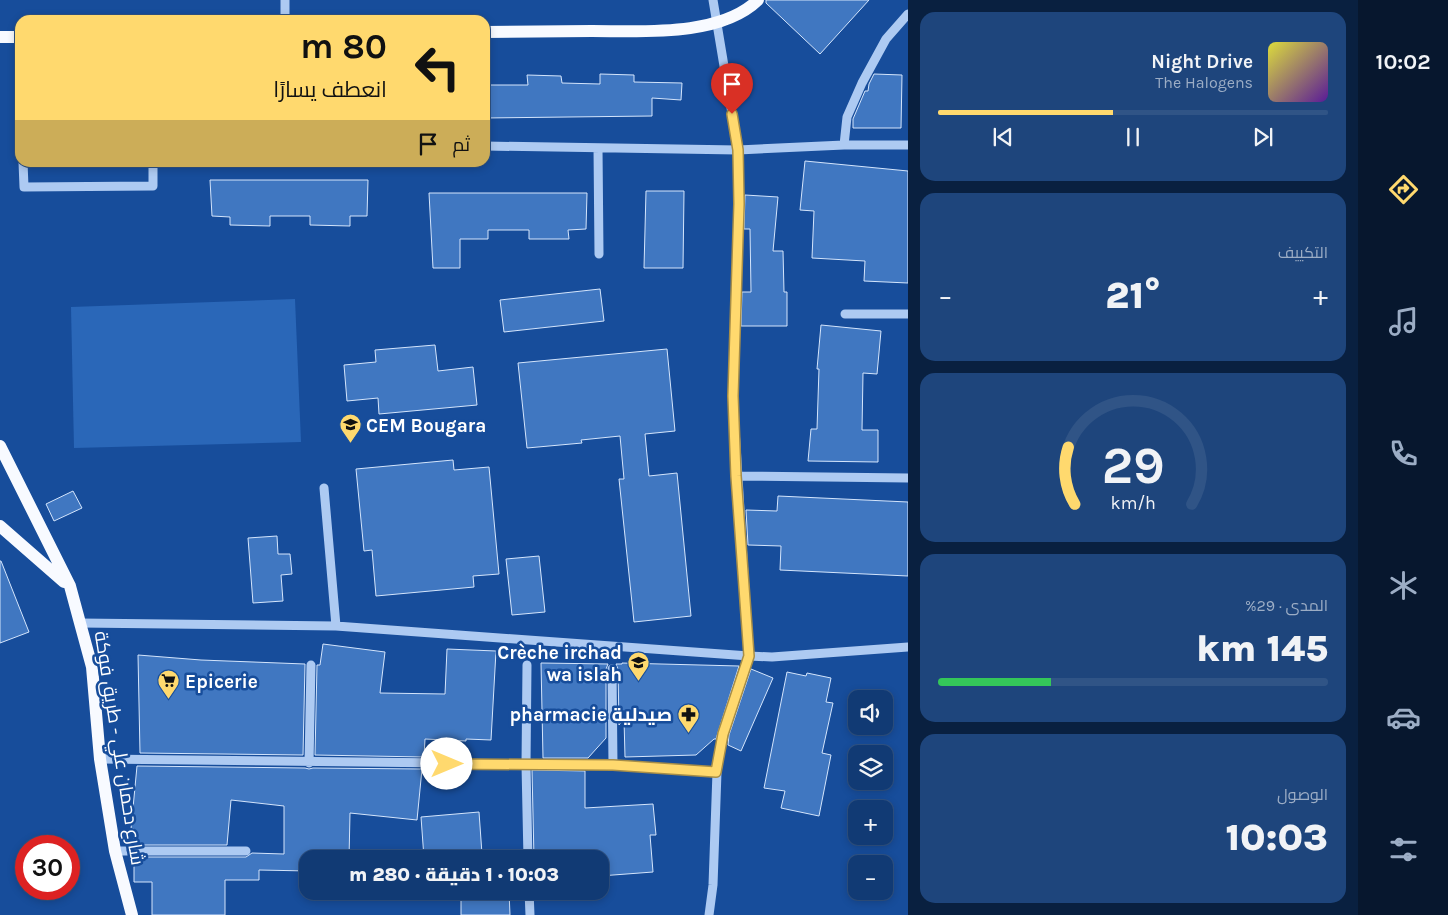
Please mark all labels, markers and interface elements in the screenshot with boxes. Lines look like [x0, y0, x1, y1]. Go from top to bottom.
text: 80 m [300, 26, 387, 67]
icon: left [405, 35, 470, 100]
text: 10:02 [1376, 49, 1430, 75]
text: Night Drive [1151, 51, 1253, 73]
pin [711, 63, 753, 114]
icon: arrive [718, 70, 746, 98]
text: The Halogens [1155, 73, 1253, 92]
text: انعطف يسارًا [273, 77, 387, 103]
icon: previous [989, 123, 1017, 151]
icon: pause [1119, 123, 1147, 151]
icon: next [1249, 123, 1277, 151]
icon: arrive [414, 130, 442, 158]
text: ثم [452, 134, 470, 156]
icon: directions [1386, 172, 1421, 207]
text: التكييف [1278, 243, 1328, 262]
text: 21° [1105, 273, 1161, 318]
text: − [938, 279, 953, 312]
text: + [1313, 279, 1328, 312]
icon: music [1386, 304, 1421, 339]
school or university icon: CEM Bougara [338, 413, 362, 444]
place label: CEM Bougara [366, 415, 486, 437]
text: 29 [1101, 435, 1165, 496]
icon: phone [1386, 436, 1421, 471]
text: km/h [1110, 493, 1156, 514]
icon: climate [1386, 568, 1421, 603]
text: المدى · 29% [1245, 596, 1328, 615]
text: 145 km [1196, 626, 1328, 671]
street label: شارع دحمان علي - طريق فوكة [87, 629, 148, 867]
place label: Crèche irchad wa islah [497, 642, 622, 686]
school or university icon: Crèche irchad wa islah [626, 651, 650, 682]
supermarket icon: Epicerie [157, 669, 181, 700]
place label: Epicerie [185, 671, 258, 693]
map controls [848, 690, 893, 900]
button: sound [848, 690, 893, 735]
icon: car [1386, 700, 1421, 735]
pharmacy icon: pharmacie صيدلية [676, 702, 700, 733]
place label: pharmacie صيدلية [509, 704, 672, 726]
position arrow [420, 737, 472, 789]
button: layers [848, 745, 893, 790]
text: الوصول [1277, 785, 1328, 804]
button: + [848, 800, 893, 845]
text: 10:03 [1226, 815, 1328, 860]
icon: filters [1386, 832, 1421, 867]
speed limit sign: 30 [15, 835, 80, 900]
button: − [848, 855, 893, 900]
text: 10:03 · 1 دقيقة · 280 m [349, 864, 559, 886]

